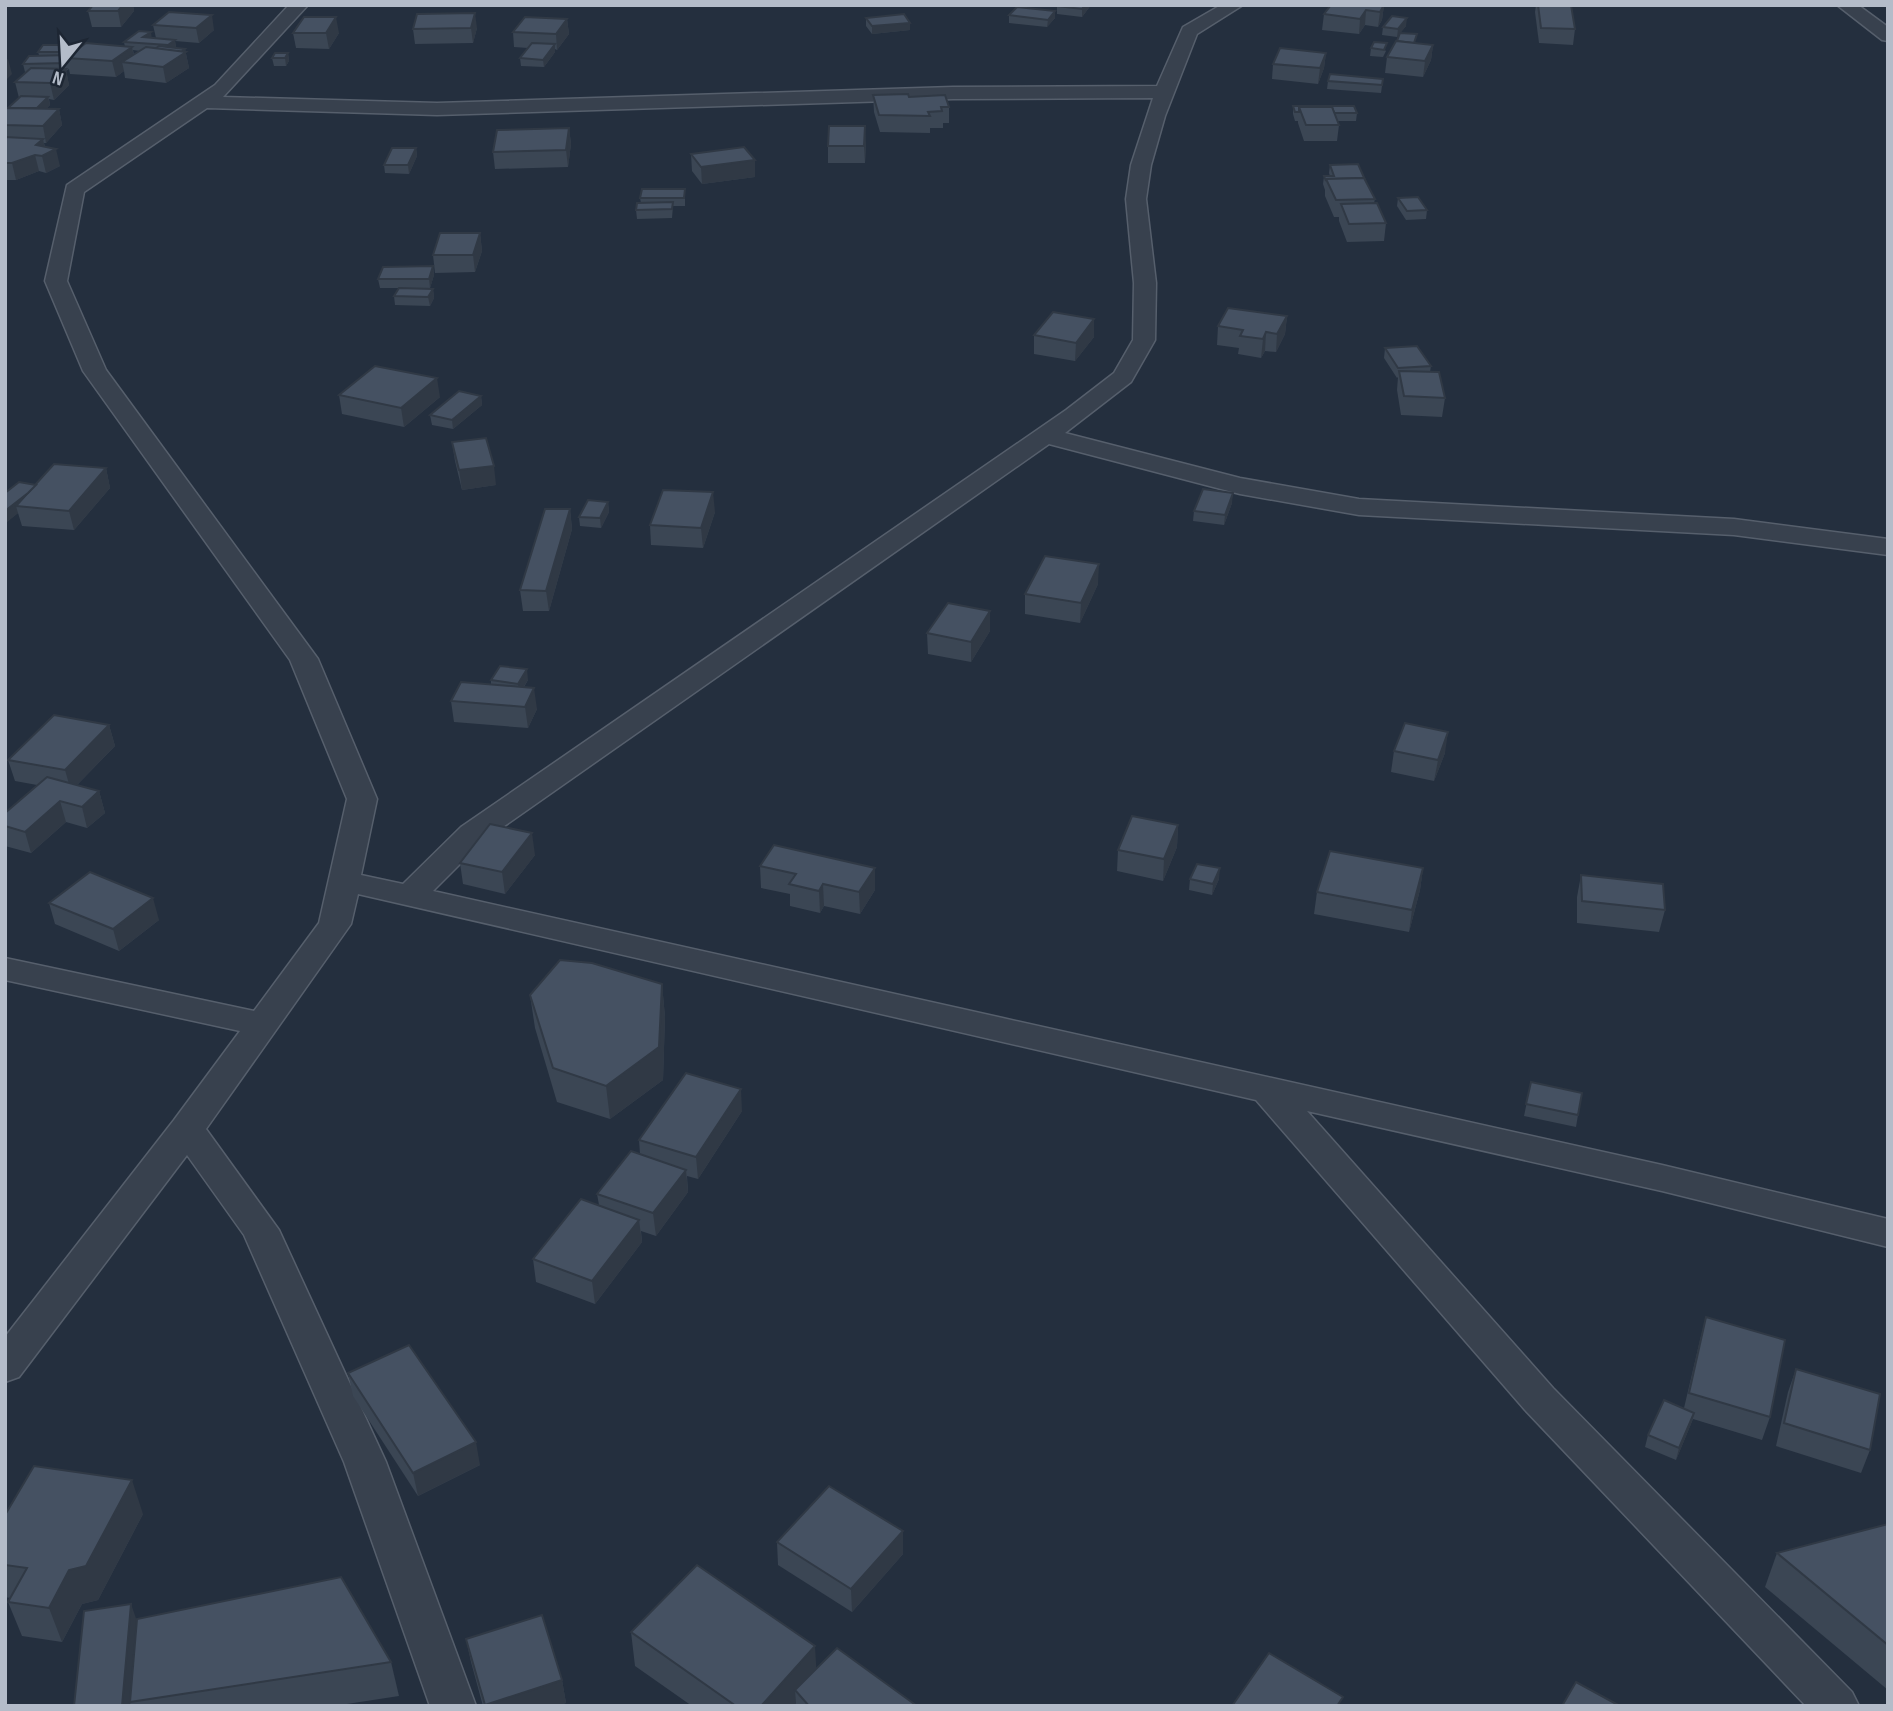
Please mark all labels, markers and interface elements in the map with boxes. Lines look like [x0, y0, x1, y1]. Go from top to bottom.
north arrow [28, 28, 98, 98]
text: N [50, 65, 67, 90]

